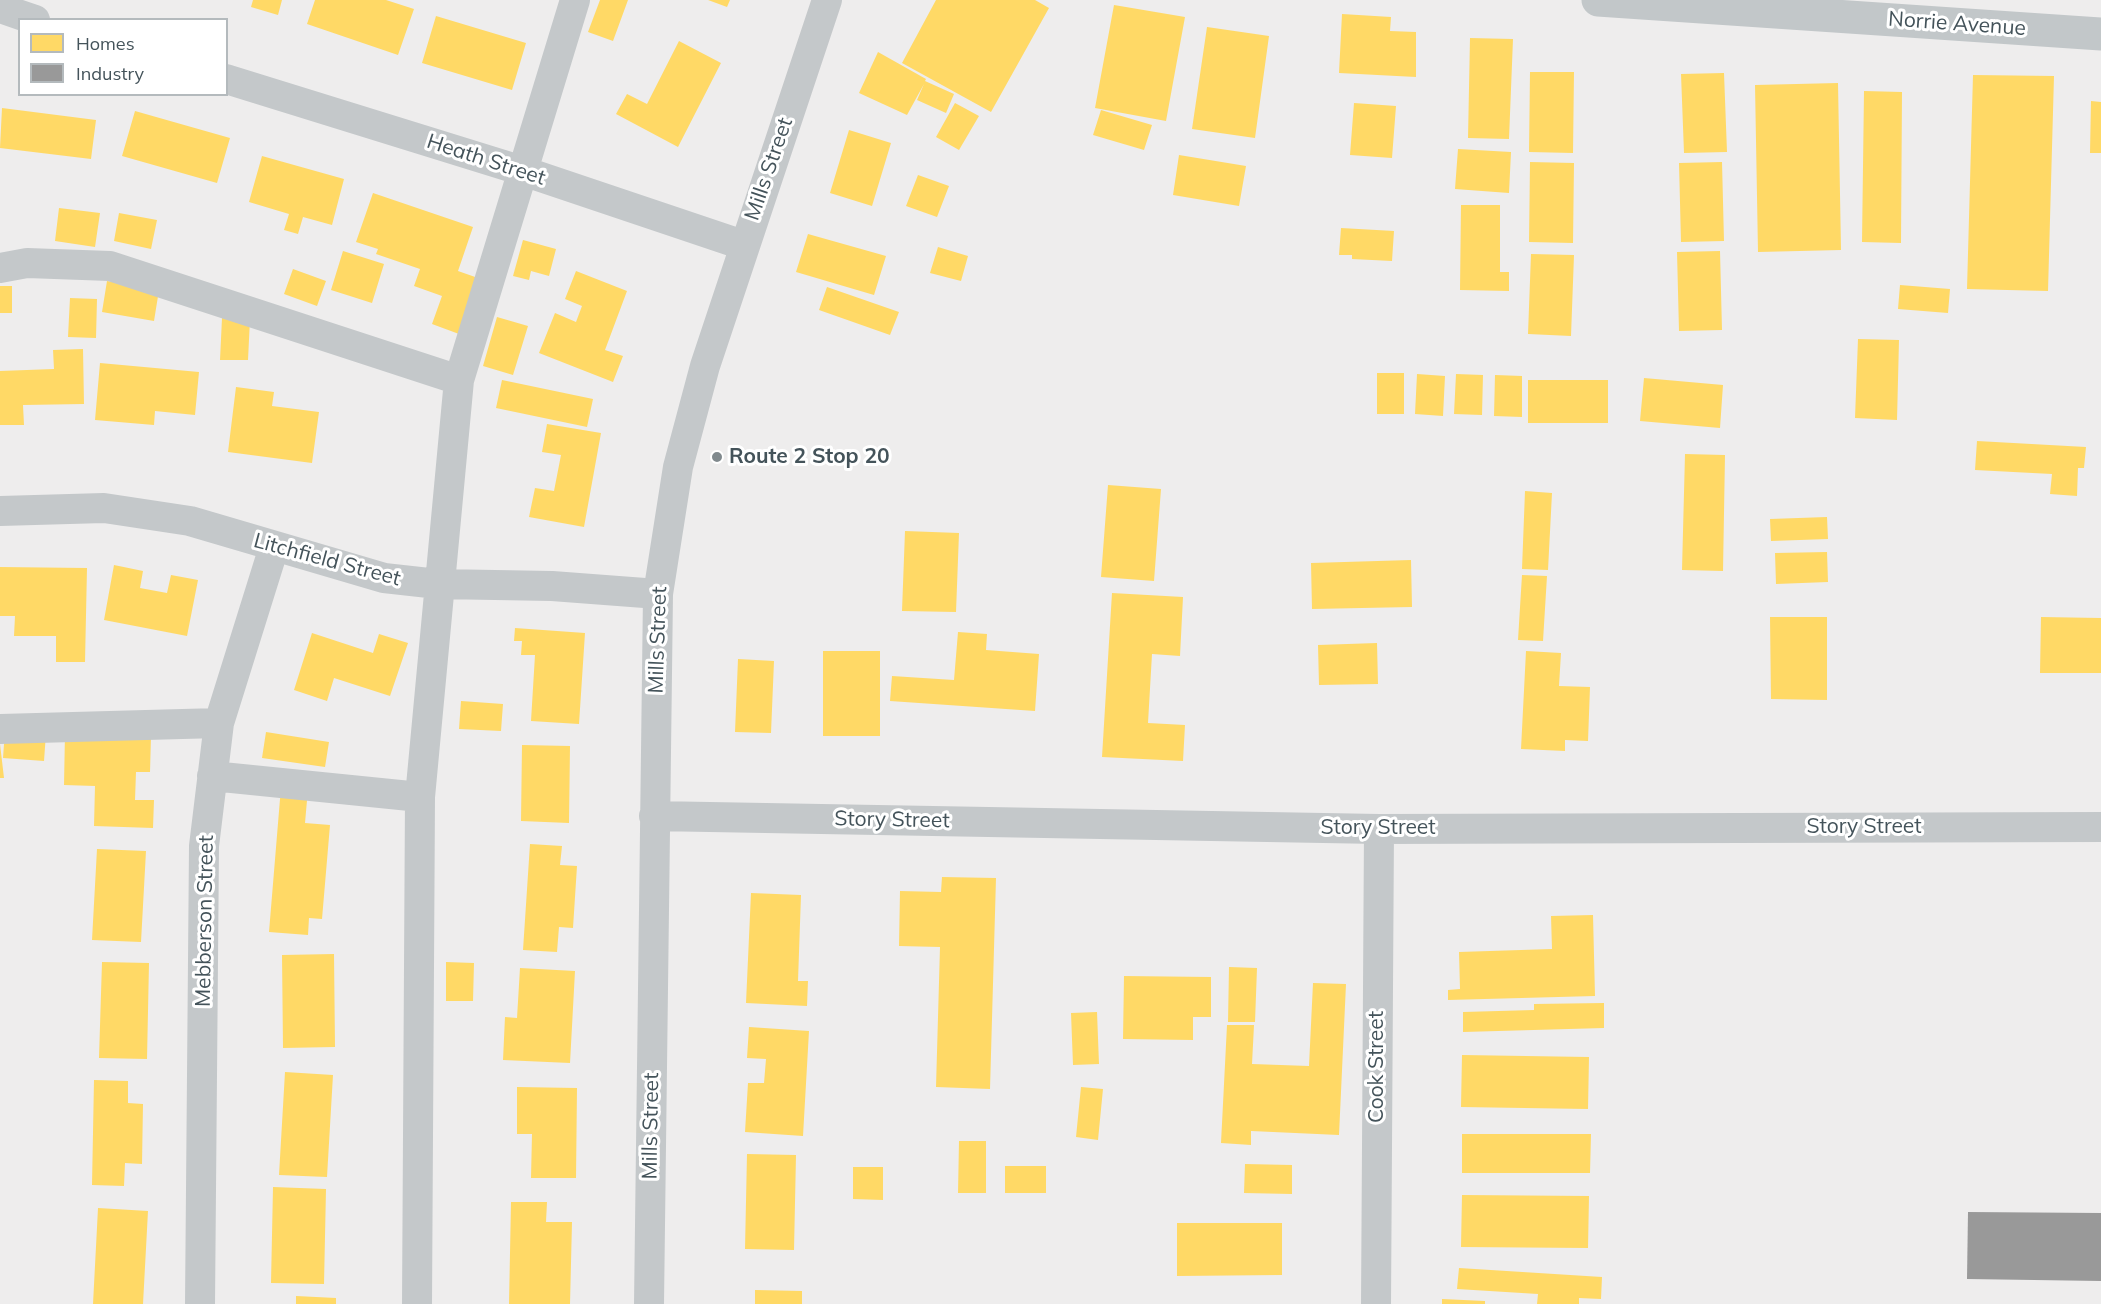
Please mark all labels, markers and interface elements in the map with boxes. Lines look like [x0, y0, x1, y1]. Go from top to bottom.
street label: Norrie Avenue [1887, 7, 2027, 41]
legend [18, 18, 228, 96]
text: Homes [76, 32, 135, 55]
text: Industry [76, 62, 144, 85]
street label: Mills Street [740, 114, 798, 224]
street label: Heath Street [423, 129, 549, 191]
place label: Route 2 Stop 20 [729, 444, 890, 470]
marker: Route 2 Stop 20 [710, 450, 724, 464]
street label: Litchfield Street [251, 528, 403, 592]
street label: Mills Street [644, 586, 672, 694]
street label: Story Street [834, 806, 950, 834]
street label: Story Street [1806, 814, 1922, 840]
street label: Story Street [1320, 815, 1436, 841]
street label: Mebberson Street [191, 835, 219, 1007]
street label: Cook Street [1364, 1011, 1390, 1123]
street label: Mills Street [637, 1072, 665, 1180]

